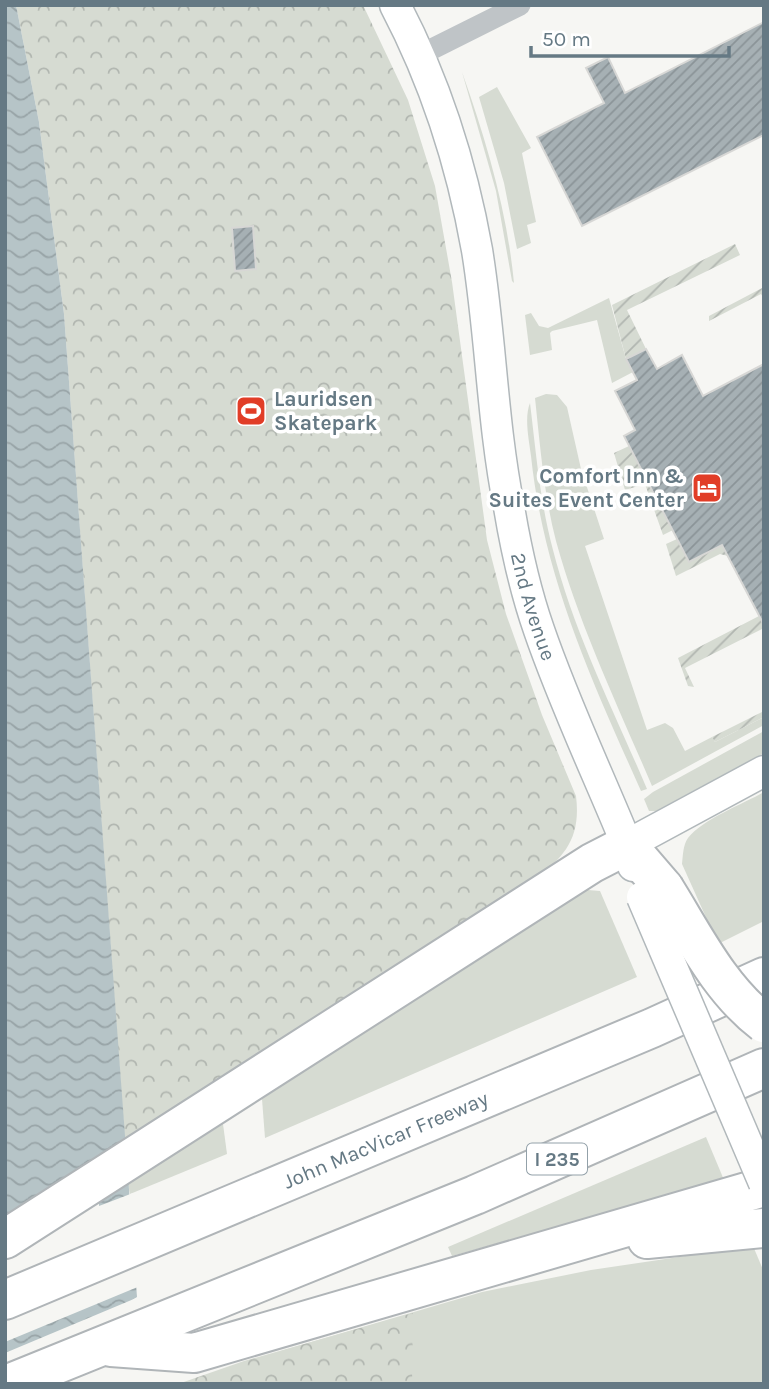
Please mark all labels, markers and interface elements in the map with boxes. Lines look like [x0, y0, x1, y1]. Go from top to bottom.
scale bar [531, 14, 729, 58]
text: 50 m [542, 27, 591, 51]
place label: Lauridsen Skatepark [274, 387, 378, 435]
sports icon: Lauridsen Skatepark [234, 394, 268, 428]
place label: Comfort Inn & Suites Event Center [489, 464, 685, 512]
hotel icon: Comfort Inn & Suites Event Center [690, 471, 724, 505]
street label: 2nd Avenue [506, 550, 561, 664]
street label: John MacVicar Freeway [280, 1086, 492, 1194]
road number: I 235 [527, 1144, 587, 1175]

